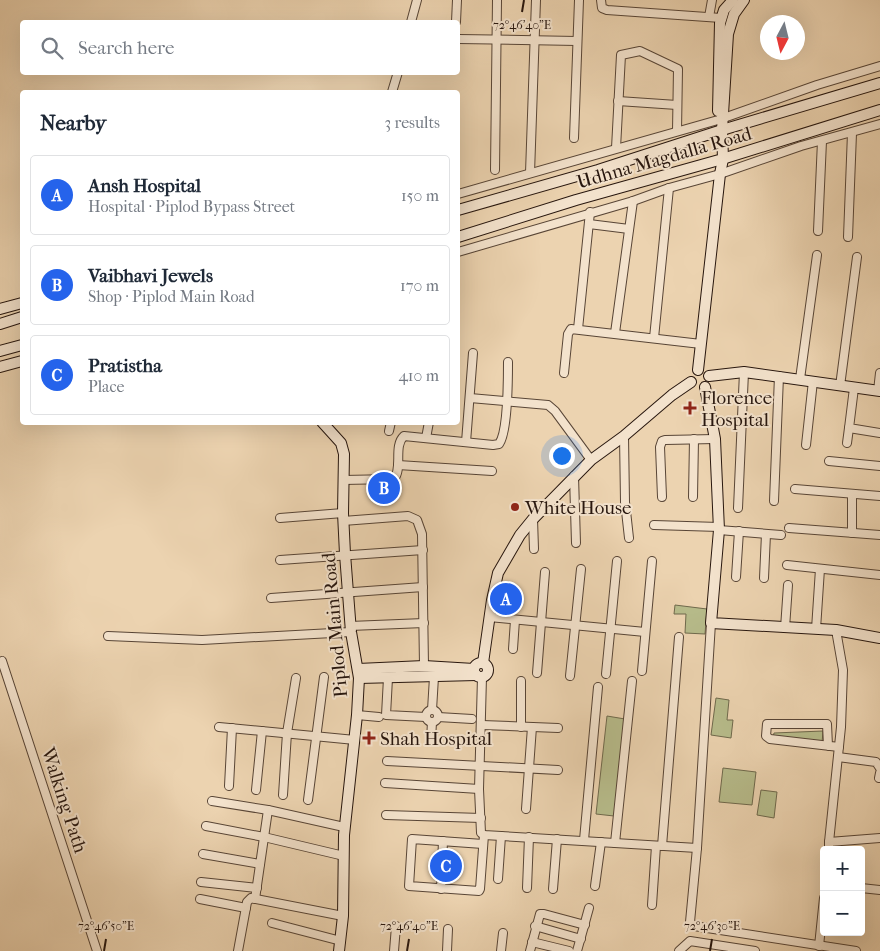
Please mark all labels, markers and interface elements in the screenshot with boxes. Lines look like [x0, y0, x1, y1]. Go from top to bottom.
north arrow [760, 15, 805, 60]
text: 72°46'40"E [493, 18, 551, 32]
search box [20, 20, 460, 75]
icon: search [38, 34, 66, 62]
text: Search here [78, 37, 174, 59]
text: Nearby [40, 111, 106, 135]
text: 3 results [384, 113, 440, 132]
street label: Udhna Magdalla Road [574, 122, 755, 193]
text: Ansh Hospital [88, 175, 201, 197]
text: A [52, 186, 62, 205]
text: 150 m [401, 186, 439, 205]
text: Hospital · Piplod Bypass Street [88, 197, 295, 216]
text: Vaibhavi Jewels [88, 265, 213, 287]
text: B [52, 276, 62, 295]
text: 170 m [400, 276, 439, 295]
text: Shop · Piplod Main Road [88, 287, 255, 306]
text: Pratistha [88, 355, 162, 377]
text: C [52, 366, 62, 385]
text: 410 m [398, 366, 439, 385]
text: Place [88, 377, 124, 396]
place label: Florence Hospital [701, 387, 772, 431]
marker: Florence Hospital [683, 401, 697, 415]
your location [549, 443, 575, 469]
pin: B [368, 469, 400, 507]
place label: White House [524, 497, 631, 519]
marker: White House [509, 501, 521, 513]
street label: Piplod Main Road [318, 551, 352, 698]
pin: A [490, 580, 522, 618]
place label: Shah Hospital [380, 728, 492, 750]
marker: Shah Hospital [362, 731, 376, 745]
street label: Walking Path [36, 744, 92, 856]
map controls [820, 846, 865, 936]
button: + [820, 846, 865, 891]
pin: C [430, 847, 462, 885]
button: − [820, 891, 865, 936]
text: 72°46'50"E [78, 919, 134, 933]
text: 72°46'40"E [380, 919, 438, 933]
text: 72°46'30"E [684, 919, 740, 933]

